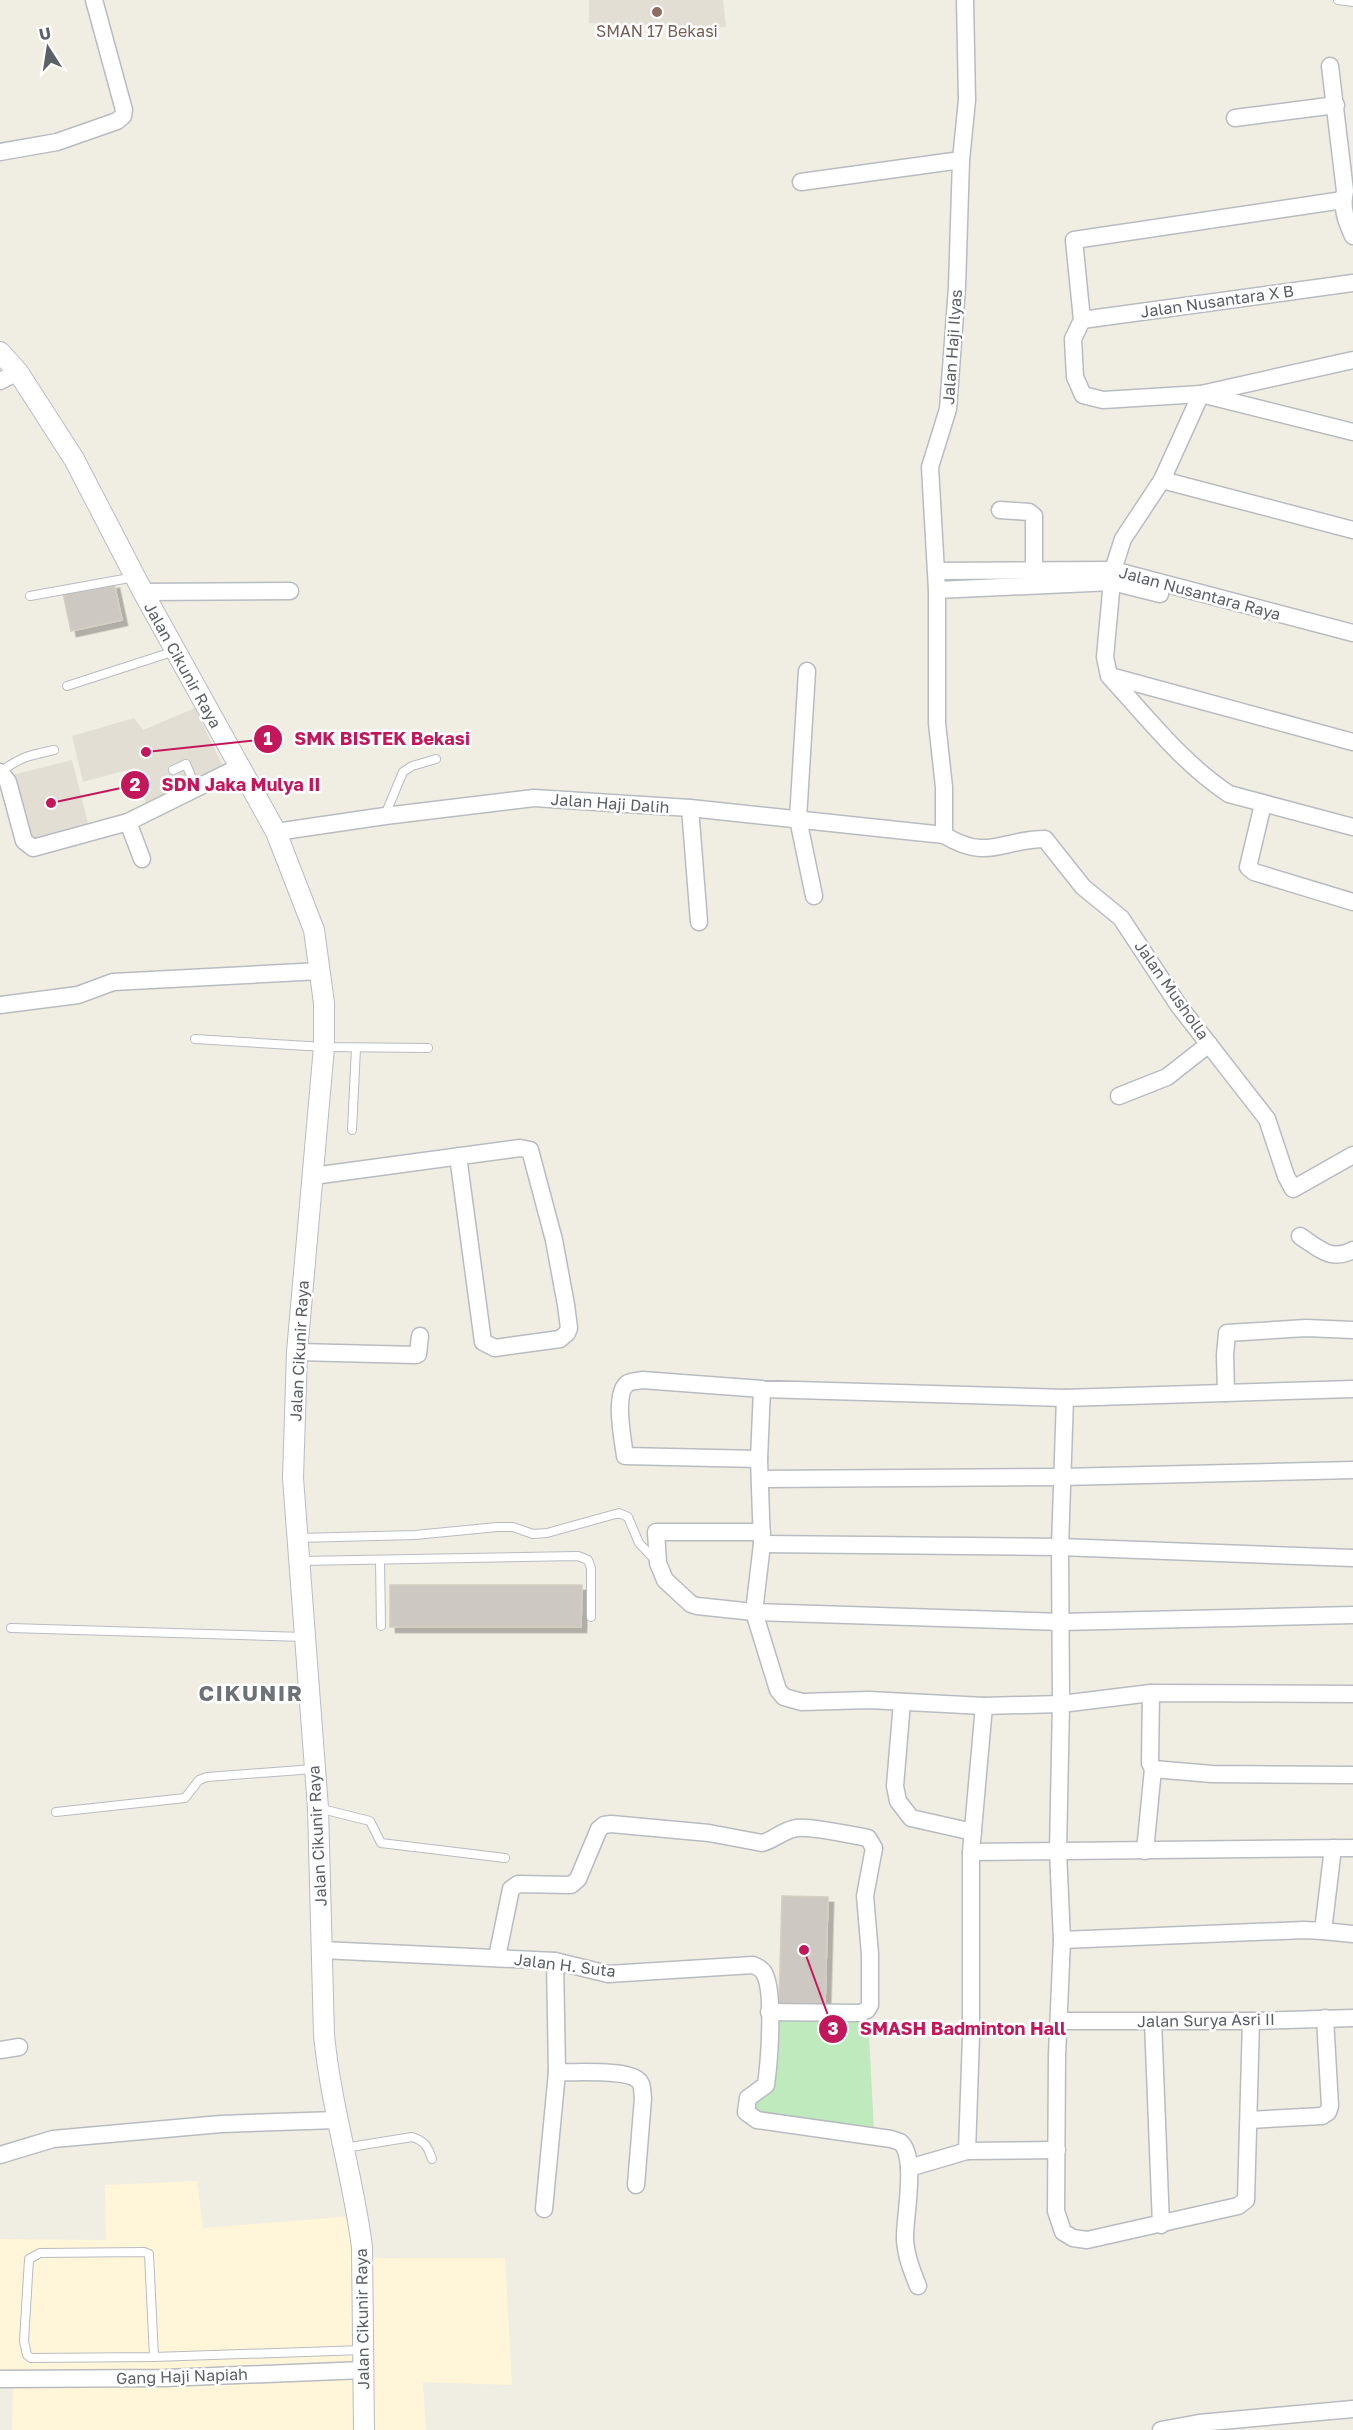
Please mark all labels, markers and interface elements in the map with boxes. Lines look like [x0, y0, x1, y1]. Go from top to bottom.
marker: SMAN 17 Bekasi [650, 5, 664, 19]
north arrow [18, 18, 78, 78]
place label: SMAN 17 Bekasi [596, 21, 718, 41]
text: U [37, 22, 53, 44]
street label: Jalan Nusantara X B [1139, 280, 1295, 322]
street label: Jalan Haji Ilyas [938, 289, 966, 405]
street label: Jalan Nusantara Raya [1117, 562, 1283, 624]
street label: Jalan Cikunir Raya [140, 598, 226, 732]
callout: SMK BISTEK Bekasi [253, 721, 482, 757]
text: 1 [263, 727, 273, 749]
text: SMK BISTEK Bekasi [294, 727, 470, 749]
callout: SDN Jaka Mulya II [120, 767, 333, 803]
text: 2 [130, 773, 141, 795]
text: SDN Jaka Mulya II [162, 773, 320, 795]
street label: Jalan Haji Dalih [550, 789, 670, 817]
street label: Jalan Musholla [1130, 937, 1214, 1043]
street label: Jalan Cikunir Raya [285, 1280, 313, 1422]
district label: CIKUNIR [198, 1679, 304, 1706]
street label: Jalan Cikunir Raya [303, 1765, 331, 1907]
street label: Jalan H. Suta [513, 1949, 617, 1981]
street label: Jalan Surya Asri II [1137, 2009, 1275, 2031]
callout: SMASH Badminton Hall [818, 2011, 1078, 2047]
text: 3 [828, 2017, 839, 2039]
text: SMASH Badminton Hall [860, 2017, 1066, 2039]
street label: Jalan Cikunir Raya [351, 2248, 373, 2390]
street label: Gang Haji Napiah [116, 2364, 248, 2388]

